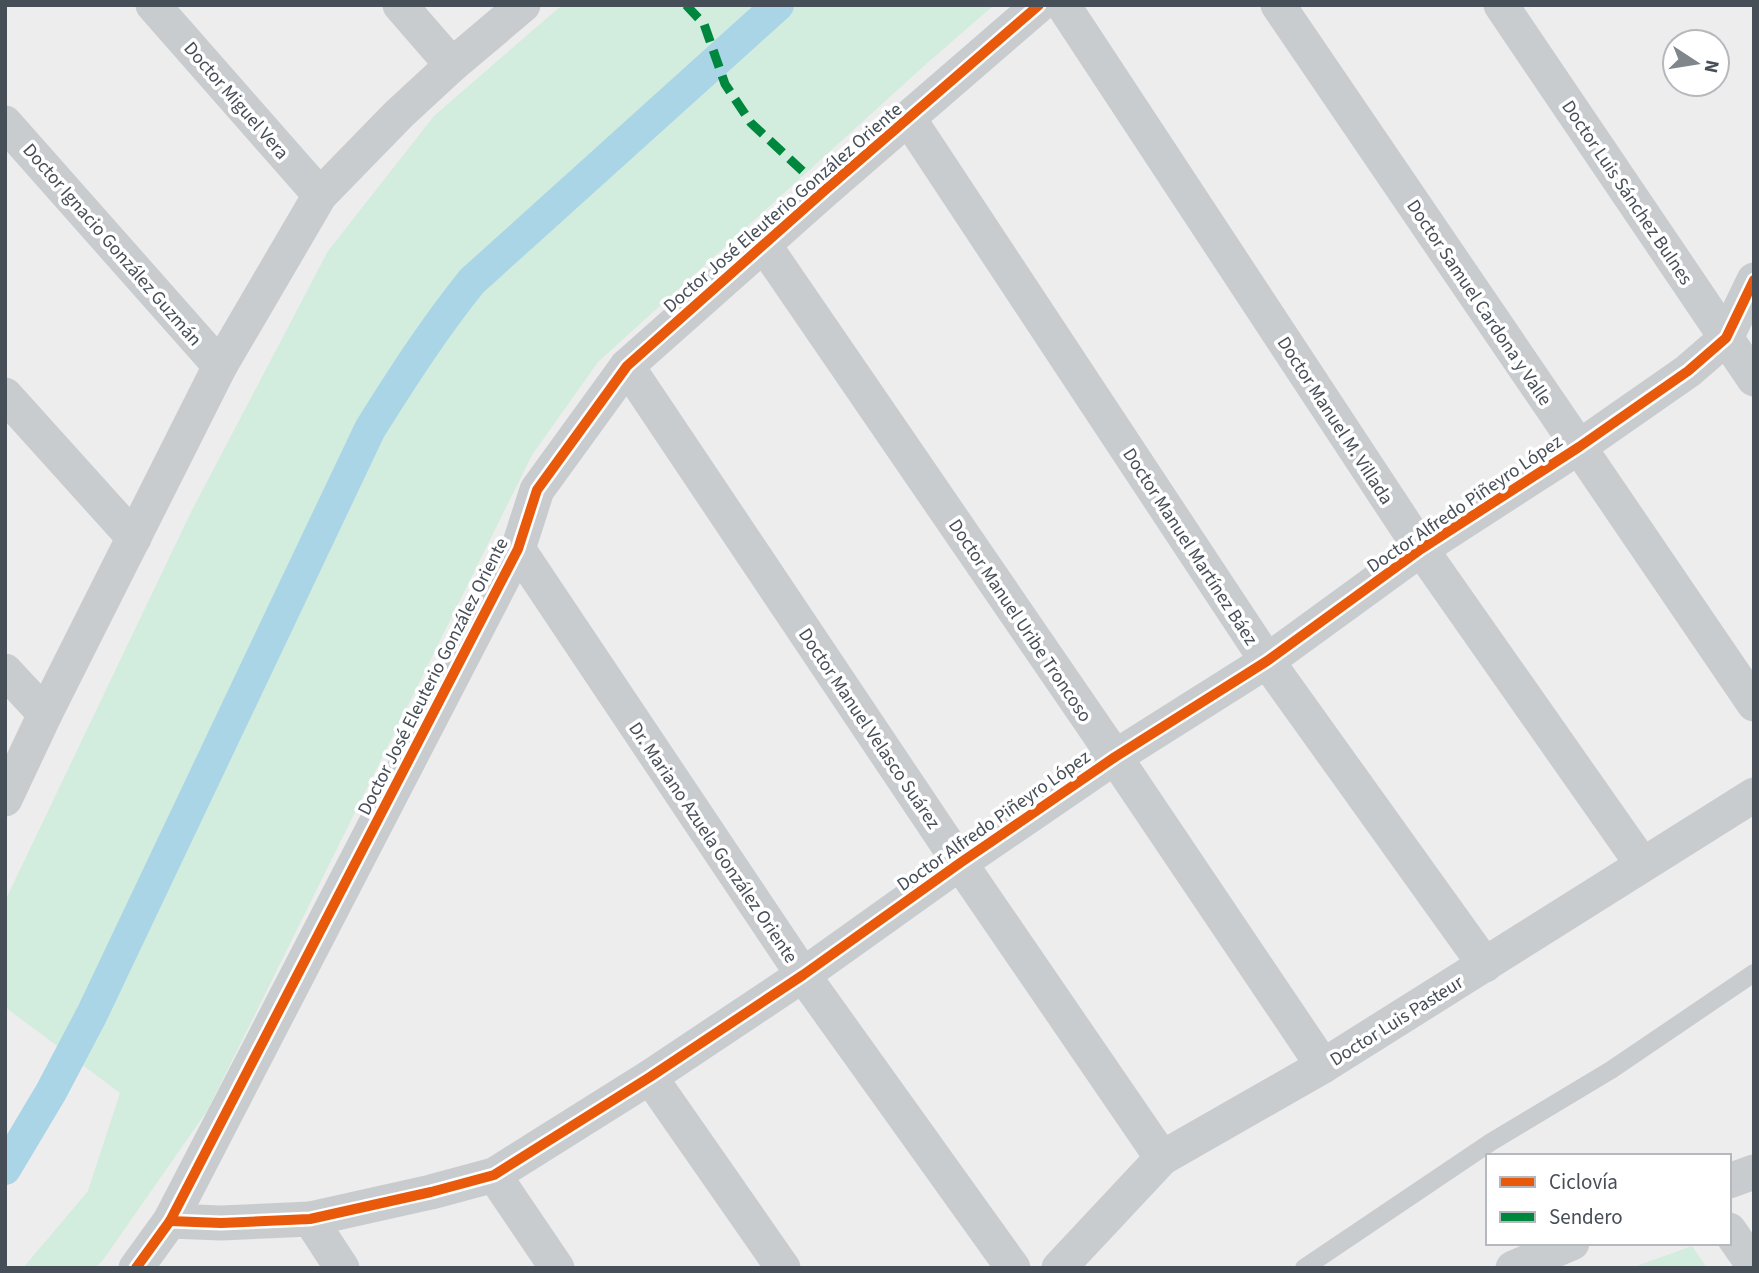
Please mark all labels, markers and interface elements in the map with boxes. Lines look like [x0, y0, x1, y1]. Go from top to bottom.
north arrow [1661, 28, 1731, 98]
street label: Doctor Miguel Vera [177, 36, 295, 166]
text: N [1697, 57, 1726, 75]
street label: Doctor Luis Sánchez Bulnes [1555, 95, 1699, 291]
street label: Doctor José Eleuterio González Oriente [658, 97, 908, 320]
street label: Doctor Ignacio González Guzmán [16, 138, 208, 352]
street label: Doctor Samuel Cardona y Valle [1400, 194, 1558, 411]
street label: Doctor Manuel M. Villada [1270, 331, 1399, 510]
street label: Doctor Alfredo Piñeyro López [1362, 429, 1568, 580]
street label: Doctor Manuel Martínez Báez [1116, 443, 1264, 651]
street label: Doctor Manuel Uribe Troncoso [941, 514, 1098, 728]
street label: Doctor José Eleuterio González Oriente [351, 533, 515, 820]
street label: Doctor Manuel Velasco Suárez [791, 623, 946, 835]
street label: Dr. Mariano Azuela González Oriente [622, 717, 804, 969]
street label: Doctor Alfredo Piñeyro López [892, 744, 1096, 898]
street label: Doctor Luis Pasteur [1325, 969, 1469, 1073]
legend [1486, 1154, 1731, 1245]
text: Ciclovía [1549, 1167, 1618, 1197]
text: Sendero [1549, 1202, 1623, 1232]

